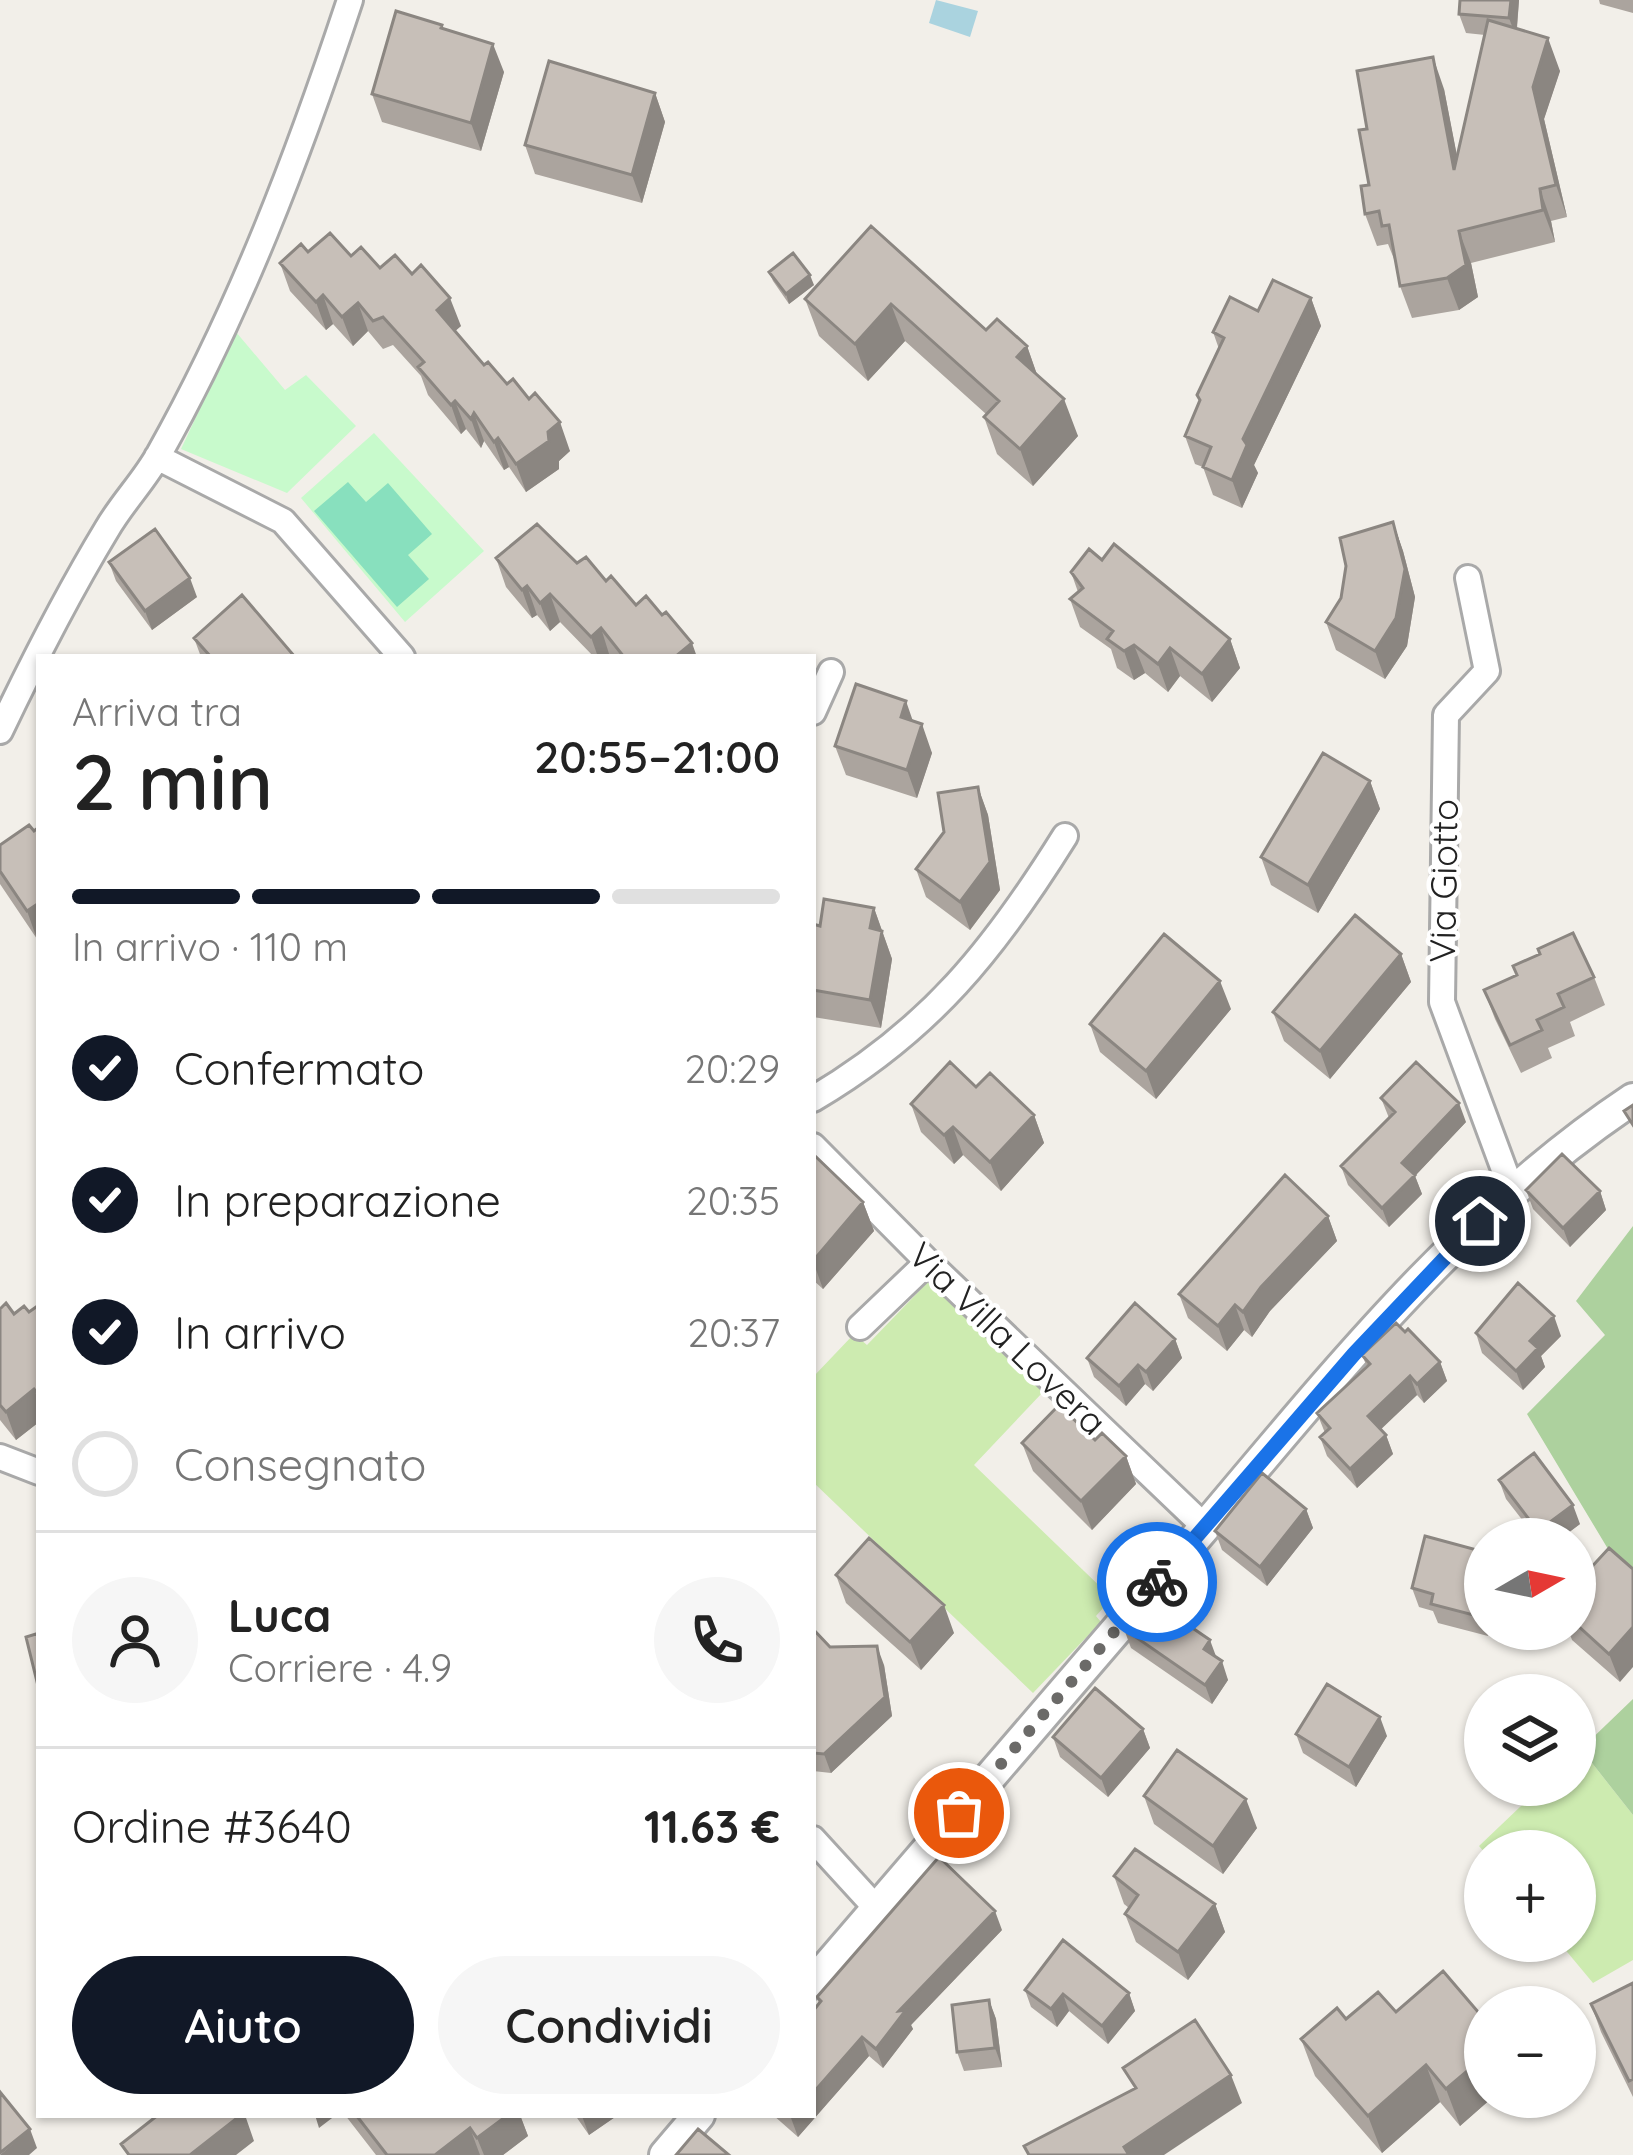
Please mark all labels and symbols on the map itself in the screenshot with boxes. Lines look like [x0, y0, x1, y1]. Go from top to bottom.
street label: Via Giotto [1419, 799, 1467, 963]
pin [1429, 1170, 1531, 1272]
street label: Via Villa Lovera [899, 1232, 1117, 1444]
north arrow [1464, 1518, 1596, 1650]
courier [1097, 1522, 1217, 1642]
pin [908, 1762, 1010, 1864]

